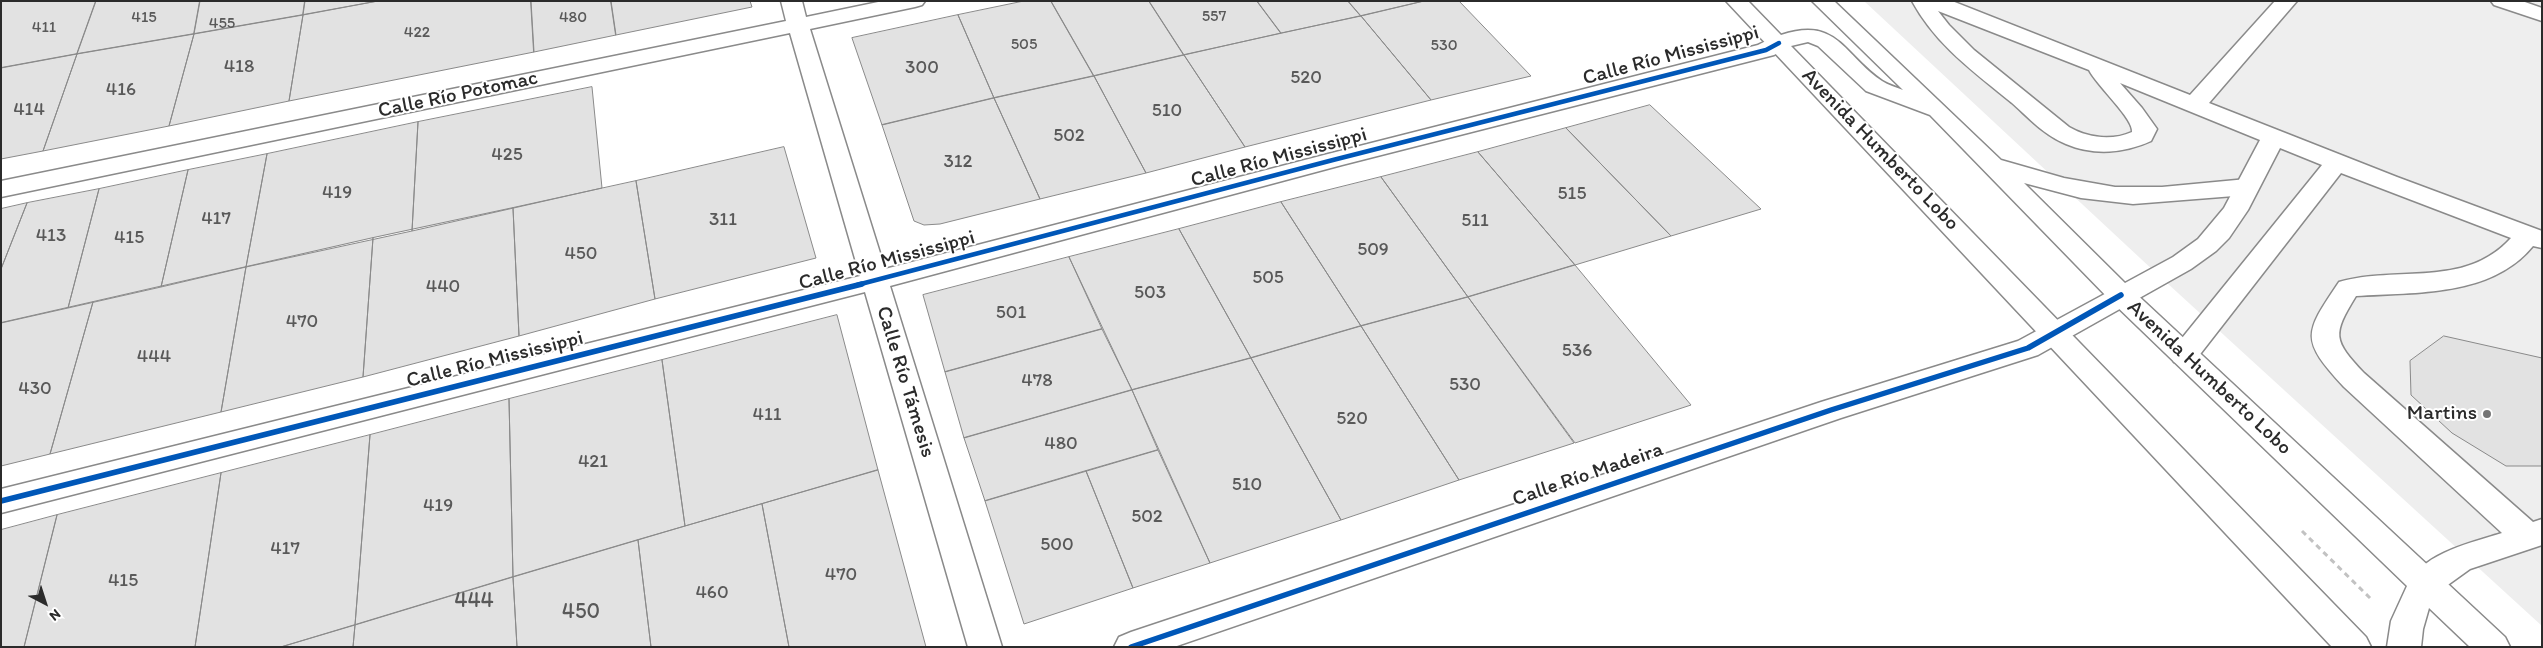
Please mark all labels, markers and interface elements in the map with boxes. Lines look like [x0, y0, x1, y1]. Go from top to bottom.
house number: 557 [1202, 7, 1226, 27]
house number: 415 [131, 8, 157, 28]
house number: 480 [559, 8, 587, 28]
house number: 455 [209, 14, 235, 34]
house number: 411 [32, 18, 56, 38]
street label: Calle Río Mississippi [1580, 20, 1762, 92]
house number: 422 [404, 23, 430, 43]
house number: 505 [1011, 35, 1037, 55]
house number: 530 [1431, 36, 1457, 56]
house number: 418 [224, 56, 254, 78]
house number: 300 [905, 57, 939, 79]
street label: Avenida Humberto Lobo [1796, 64, 1964, 236]
street label: Calle Río Potomac [376, 66, 540, 124]
house number: 520 [1290, 67, 1322, 89]
house number: 416 [106, 79, 136, 101]
house number: 414 [13, 99, 45, 121]
house number: 510 [1152, 100, 1182, 122]
street label: Calle Río Mississippi [1188, 122, 1370, 194]
house number: 502 [1053, 125, 1085, 147]
house number: 425 [491, 144, 523, 166]
house number: 312 [943, 151, 973, 173]
house number: 419 [322, 182, 352, 204]
house number: 515 [1558, 183, 1586, 205]
house number: 417 [201, 208, 231, 230]
house number: 311 [709, 209, 737, 231]
house number: 511 [1461, 210, 1489, 232]
house number: 413 [36, 225, 66, 247]
street label: Calle Río Mississippi [796, 225, 978, 297]
house number: 415 [114, 227, 144, 249]
house number: 509 [1357, 239, 1389, 261]
house number: 450 [564, 243, 598, 265]
house number: 505 [1252, 267, 1284, 289]
house number: 440 [426, 276, 460, 298]
house number: 503 [1134, 282, 1166, 304]
street label: Avenida Humberto Lobo [2122, 295, 2296, 461]
house number: 501 [996, 302, 1026, 324]
street label: Calle Río Támesis [870, 303, 940, 461]
house number: 470 [286, 311, 318, 333]
street label: Calle Río Mississippi [404, 326, 586, 394]
house number: 536 [1562, 340, 1592, 362]
house number: 444 [137, 346, 171, 368]
house number: 478 [1021, 370, 1053, 392]
house number: 530 [1449, 374, 1481, 396]
house number: 430 [18, 378, 52, 400]
place label: Martins [2407, 401, 2477, 427]
house number: 411 [752, 404, 782, 426]
house number: 520 [1336, 408, 1368, 430]
marker: Martins [2481, 408, 2493, 420]
house number: 480 [1044, 433, 1078, 455]
street label: Calle Río Madeira [1509, 437, 1667, 513]
house number: 421 [578, 451, 608, 473]
house number: 510 [1232, 474, 1262, 496]
house number: 419 [423, 495, 453, 517]
house number: 502 [1131, 506, 1163, 528]
house number: 500 [1040, 534, 1074, 556]
house number: 417 [270, 538, 300, 560]
house number: 470 [825, 564, 857, 586]
house number: 415 [108, 570, 138, 592]
north arrow [20, 578, 70, 628]
house number: 460 [695, 582, 729, 604]
house number: 444 [454, 588, 494, 614]
house number: 450 [562, 599, 600, 625]
text: N [46, 605, 64, 624]

